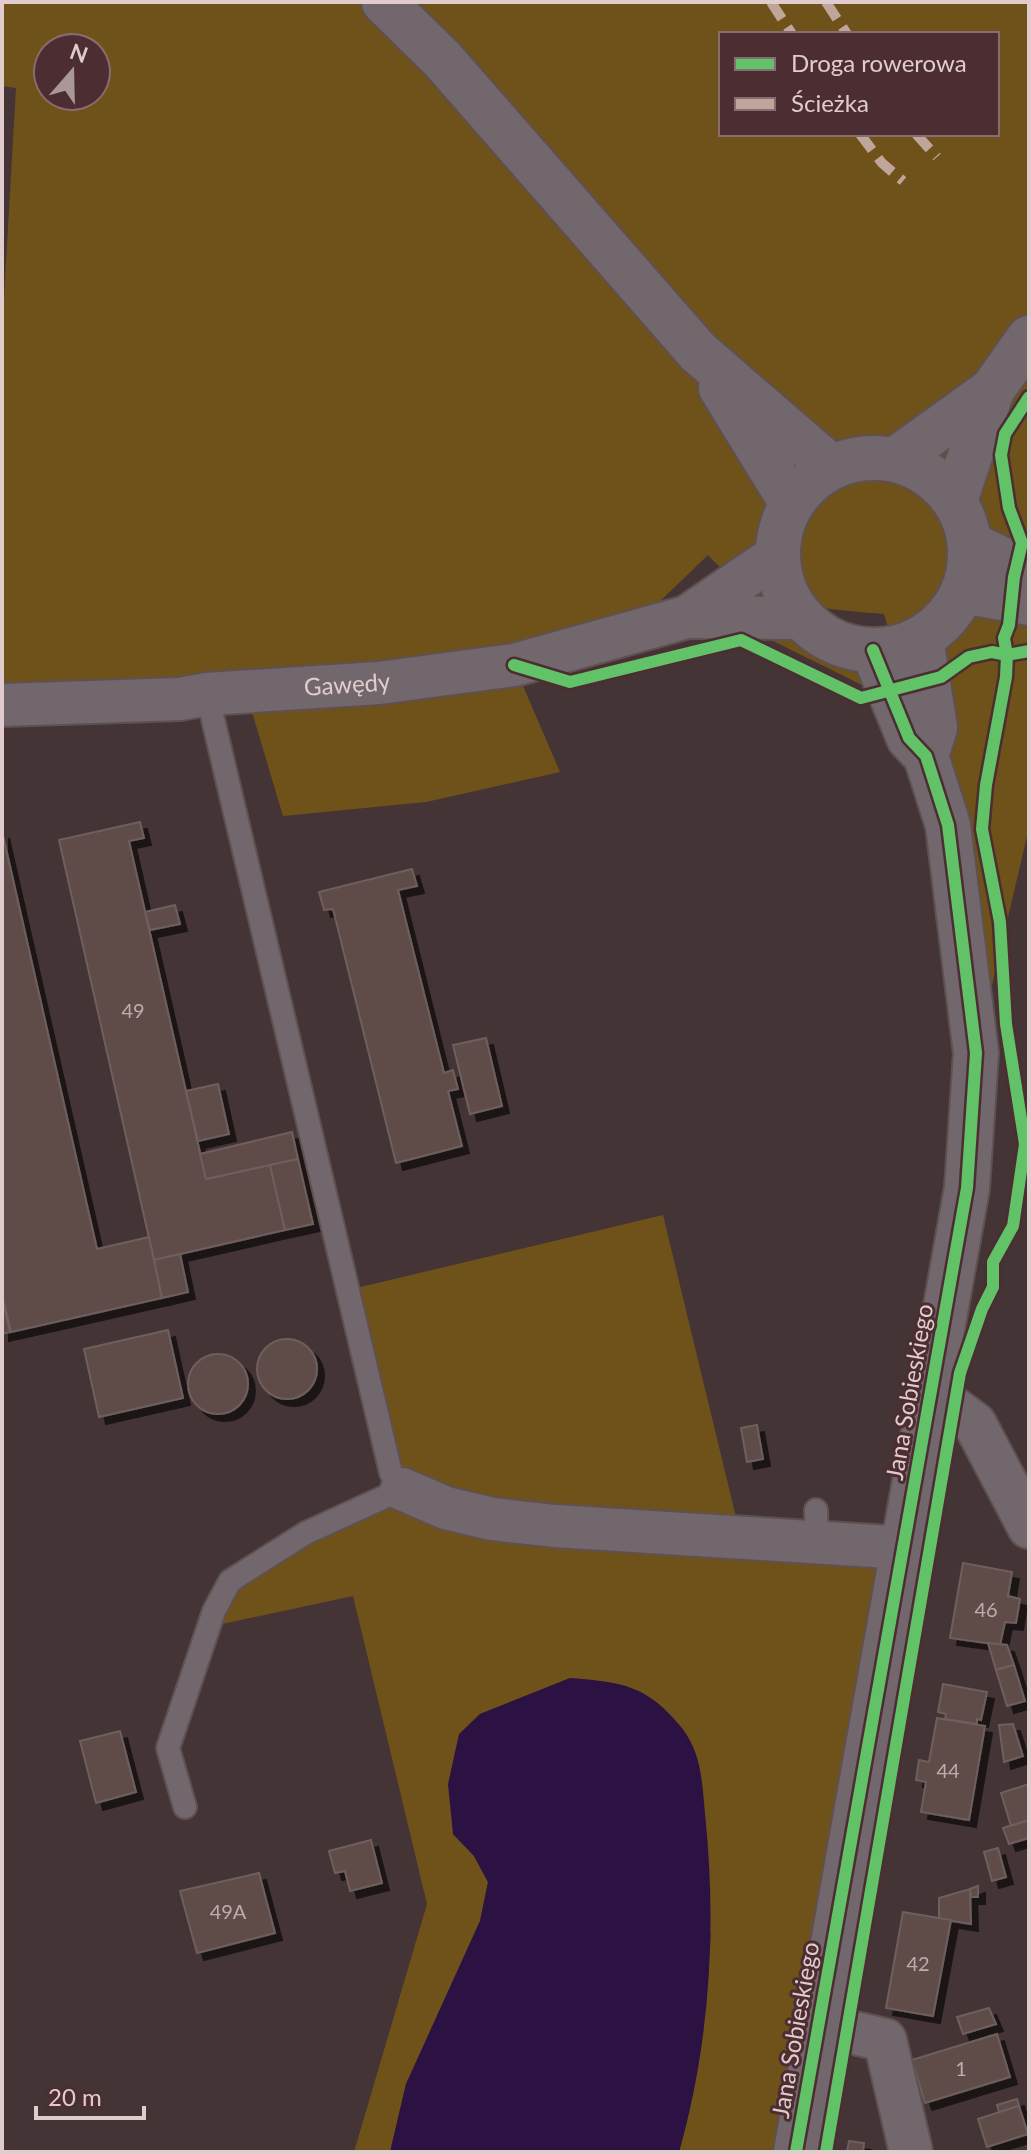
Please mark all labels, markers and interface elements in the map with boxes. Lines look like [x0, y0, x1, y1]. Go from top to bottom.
north arrow [32, 32, 112, 112]
legend [719, 32, 999, 136]
text: N [66, 37, 92, 68]
text: Droga rowerowa [791, 48, 967, 77]
text: Ścieżka [791, 88, 869, 117]
street label: Gawędy [303, 666, 393, 701]
house number: 49 [121, 998, 145, 1022]
street label: Jana Sobieskiego [879, 1301, 938, 1482]
house number: 46 [974, 1597, 998, 1621]
house number: 44 [936, 1758, 960, 1782]
house number: 49A [210, 1899, 247, 1923]
street label: Jana Sobieskiego [765, 1939, 824, 2120]
house number: 42 [906, 1951, 930, 1975]
house number: 1 [955, 2056, 967, 2080]
scale bar [36, 2070, 144, 2120]
text: 20 m [48, 2082, 102, 2111]

